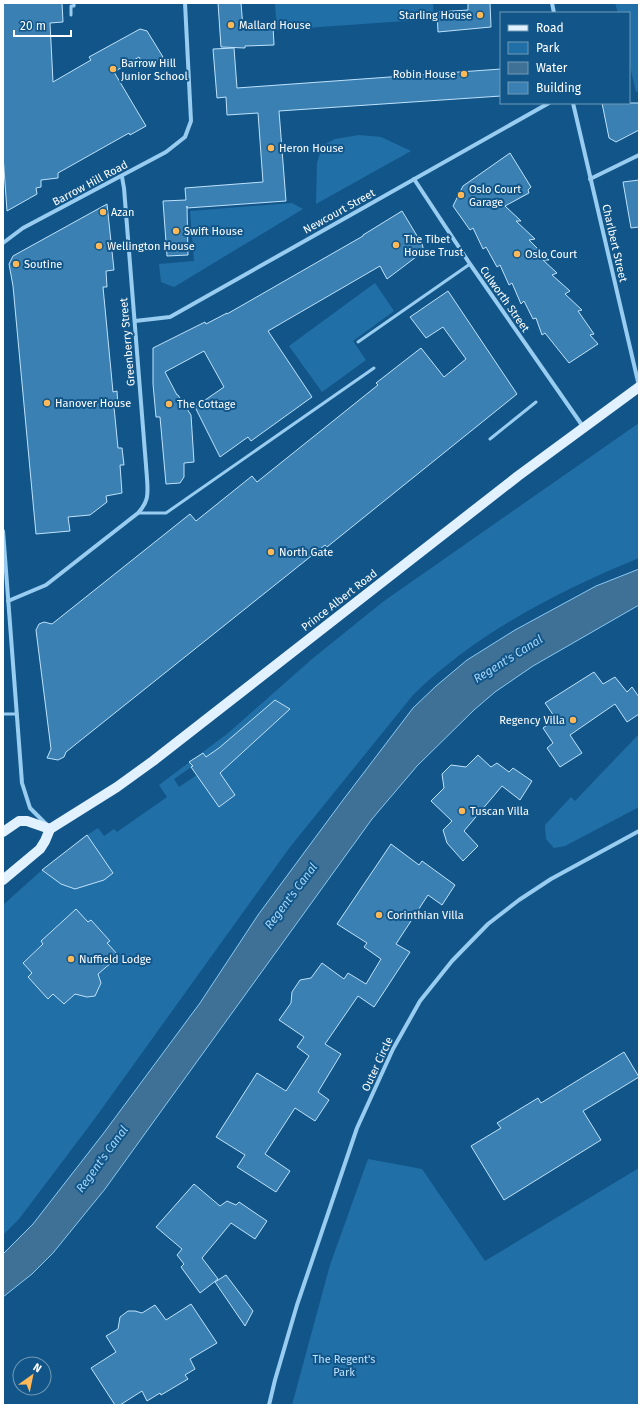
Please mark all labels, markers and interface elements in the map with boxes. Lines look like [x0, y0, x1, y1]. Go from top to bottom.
place label: Starling House [399, 9, 472, 22]
marker: Starling House [475, 10, 485, 20]
scale bar [14, 12, 71, 38]
legend [500, 12, 630, 104]
text: 20 m [20, 19, 46, 33]
place label: Mallard House [239, 19, 311, 32]
marker: Mallard House [226, 20, 236, 30]
text: Road [536, 21, 564, 35]
text: Park [536, 41, 560, 55]
place label: Barrow Hill Junior School [121, 57, 188, 83]
text: Water [536, 61, 568, 75]
marker: Barrow Hill Junior School [108, 64, 118, 74]
place label: Robin House [393, 68, 456, 81]
marker: Robin House [459, 69, 469, 79]
text: Building [536, 81, 582, 95]
place label: Heron House [279, 142, 344, 155]
marker: Heron House [266, 143, 276, 153]
street label: Barrow Hill Road [50, 158, 130, 209]
place label: Oslo Court Garage [469, 183, 521, 209]
street label: Newcourt Street [301, 186, 378, 237]
marker: Oslo Court Garage [456, 190, 466, 200]
street label: Charlbert Street [599, 203, 630, 283]
place label: Azan [111, 206, 134, 219]
marker: Azan [98, 207, 108, 217]
place label: Swift House [184, 225, 243, 238]
marker: Swift House [171, 226, 181, 236]
place label: The Tibet House Trust [404, 233, 463, 259]
place label: Wellington House [107, 240, 195, 253]
marker: The Tibet House Trust [391, 240, 401, 250]
marker: Wellington House [94, 241, 104, 251]
place label: Oslo Court [525, 248, 577, 261]
marker: Oslo Court [512, 249, 522, 259]
place label: Soutine [24, 258, 62, 271]
marker: Soutine [11, 259, 21, 269]
street label: Culworth Street [477, 264, 532, 335]
street label: Greenberry Street [117, 297, 138, 387]
place label: Hanover House [55, 397, 131, 410]
marker: Hanover House [42, 398, 52, 408]
place label: The Cottage [177, 398, 236, 411]
marker: The Cottage [164, 399, 174, 409]
place label: North Gate [279, 546, 333, 559]
marker: North Gate [266, 547, 276, 557]
street label: Prince Albert Road [299, 567, 380, 634]
water label: Regent's Canal [471, 632, 545, 686]
place label: Regency Villa [499, 714, 565, 727]
marker: Regency Villa [568, 715, 578, 725]
place label: Tuscan Villa [470, 805, 529, 818]
marker: Tuscan Villa [457, 806, 467, 816]
water label: Regent's Canal [262, 860, 320, 932]
place label: Corinthian Villa [387, 909, 464, 922]
marker: Corinthian Villa [374, 910, 384, 920]
place label: Nuffield Lodge [79, 953, 151, 966]
marker: Nuffield Lodge [66, 954, 76, 964]
street label: Outer Circle [359, 1035, 396, 1094]
water label: Regent's Canal [73, 1123, 131, 1195]
park label: The Regent's Park [313, 1353, 375, 1379]
north arrow [12, 1356, 52, 1396]
text: N [31, 1361, 44, 1375]

